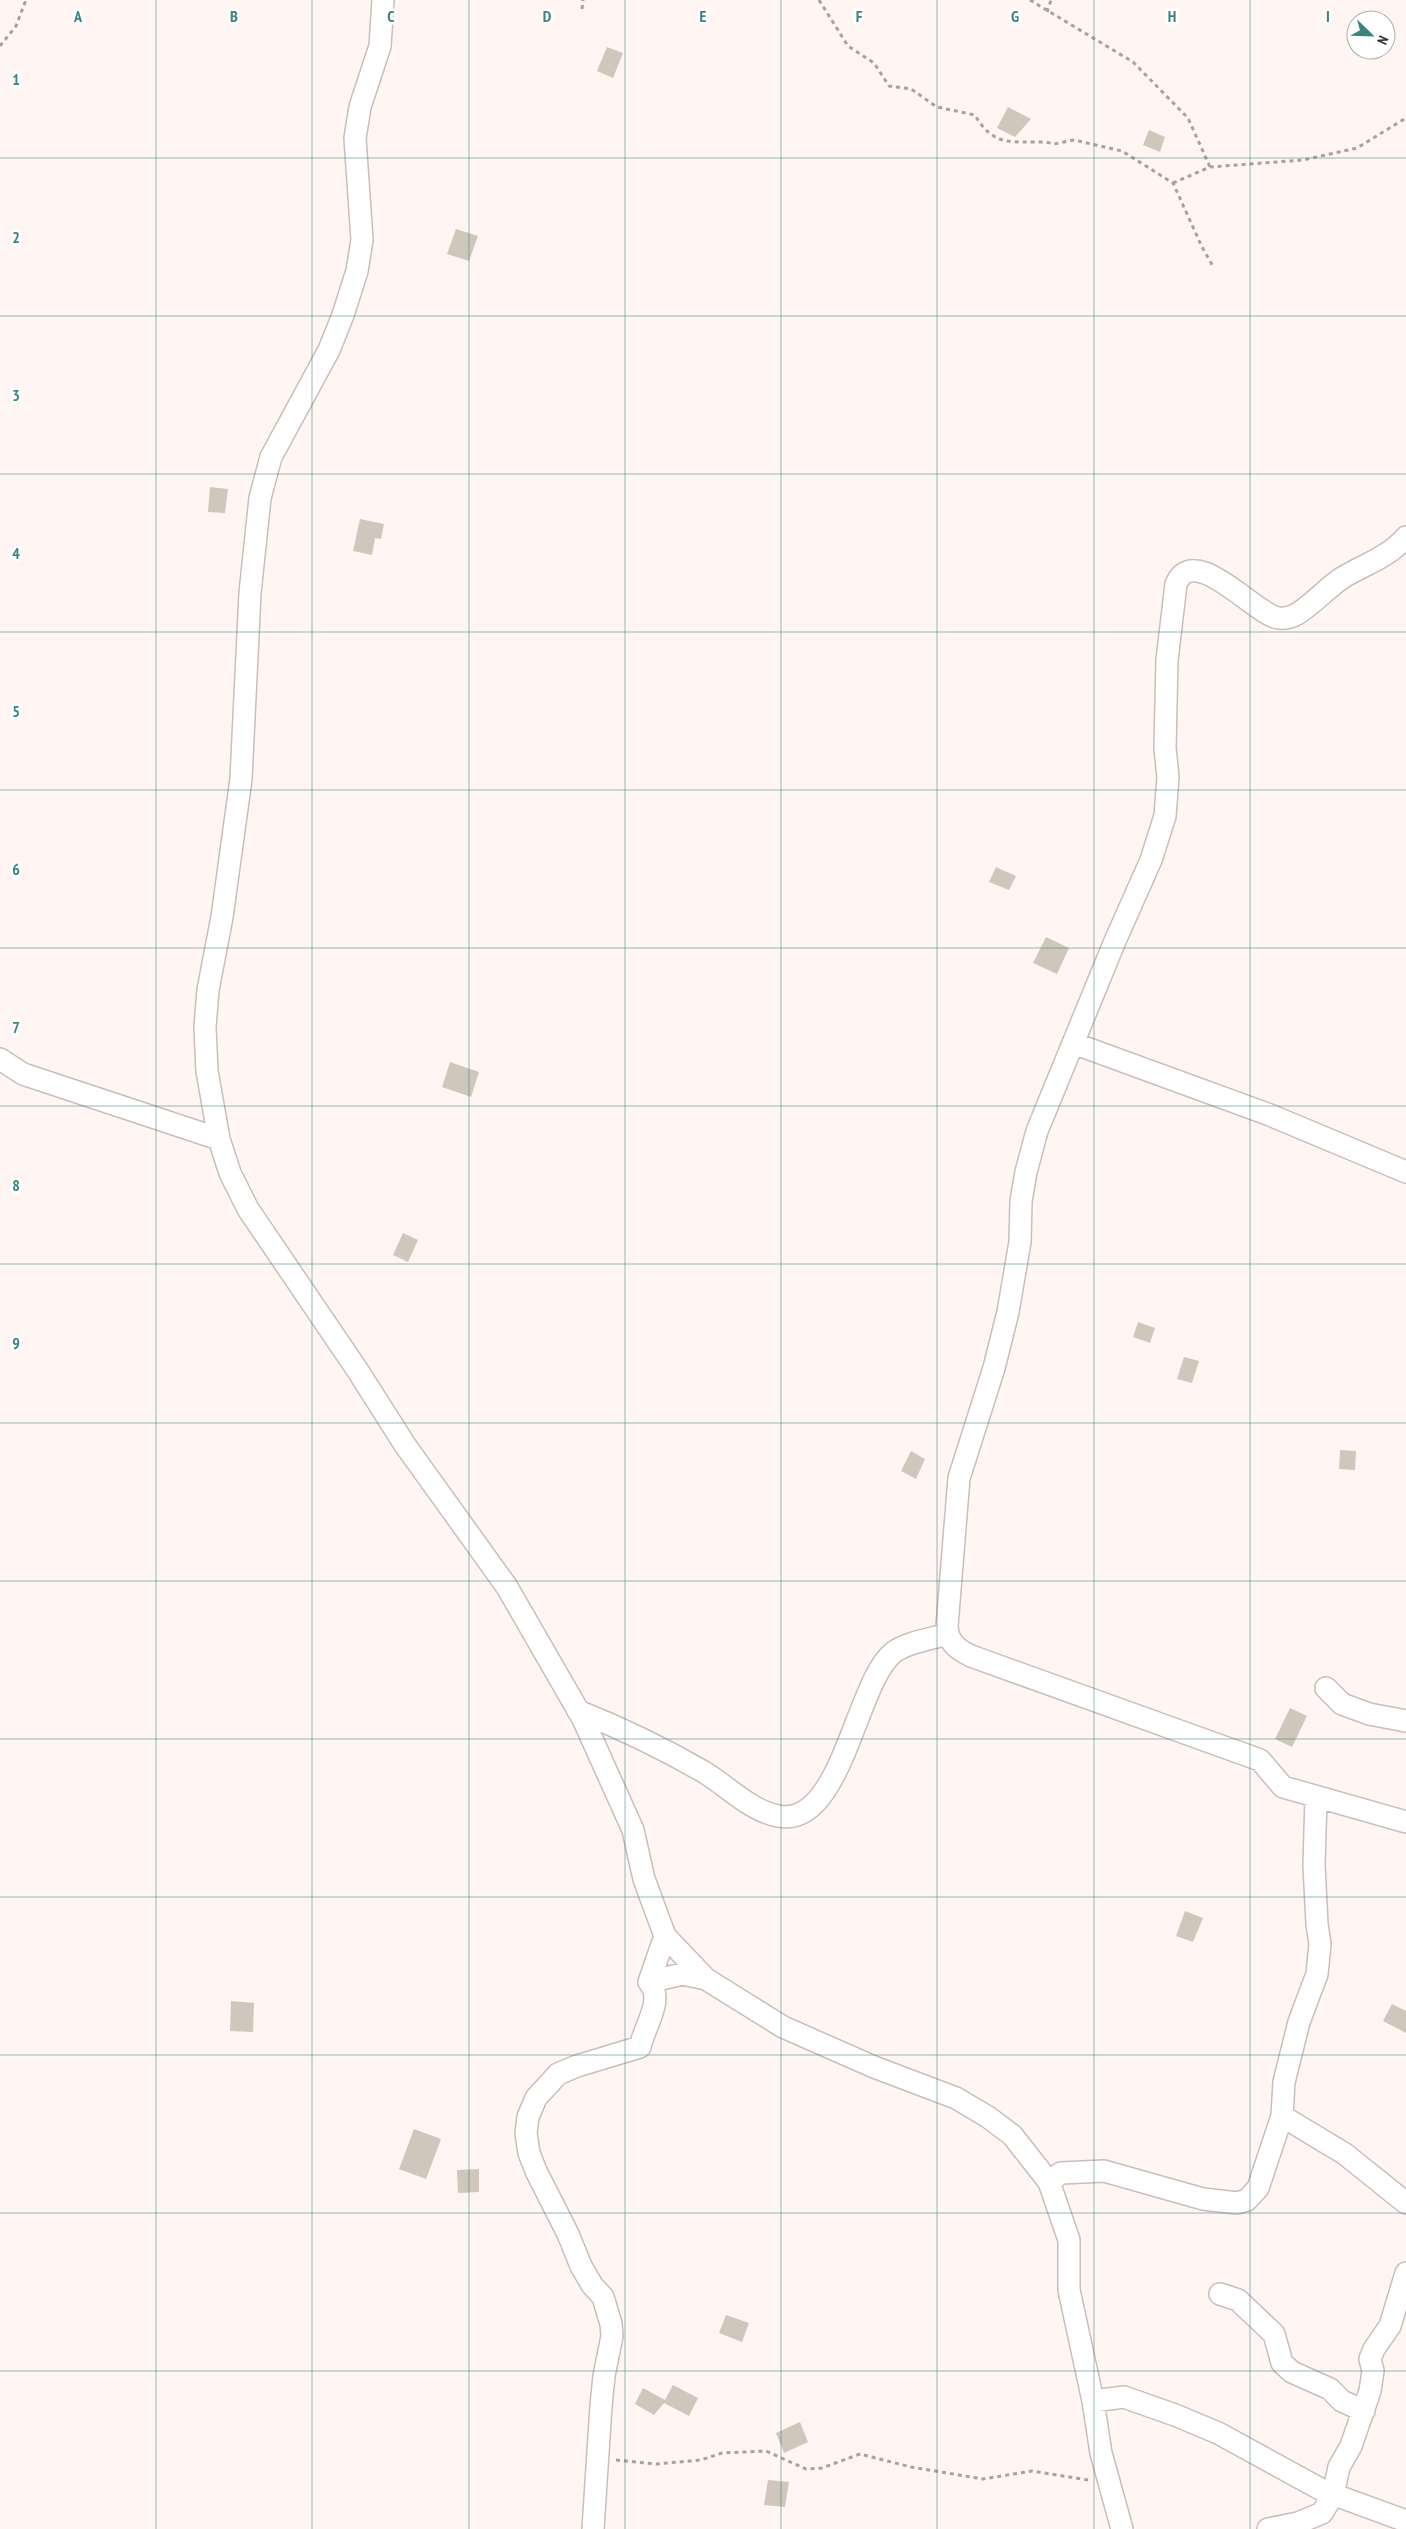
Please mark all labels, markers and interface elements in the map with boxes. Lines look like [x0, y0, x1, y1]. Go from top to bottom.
text: A [73, 6, 83, 26]
text: B [230, 6, 238, 26]
text: C [387, 6, 395, 26]
text: D [543, 6, 552, 26]
text: E [700, 6, 707, 26]
text: F [856, 6, 863, 26]
text: G [1011, 6, 1019, 26]
text: H [1168, 6, 1176, 26]
text: I [1326, 6, 1330, 26]
north arrow [1346, 10, 1396, 60]
text: N [1373, 33, 1393, 47]
text: 1 [12, 69, 20, 89]
text: 2 [12, 227, 20, 247]
text: 3 [12, 385, 20, 405]
text: 4 [12, 543, 20, 563]
text: 5 [12, 701, 20, 721]
text: 6 [12, 859, 20, 879]
text: 7 [12, 1017, 20, 1037]
text: 8 [12, 1175, 20, 1195]
text: 9 [12, 1333, 20, 1353]

